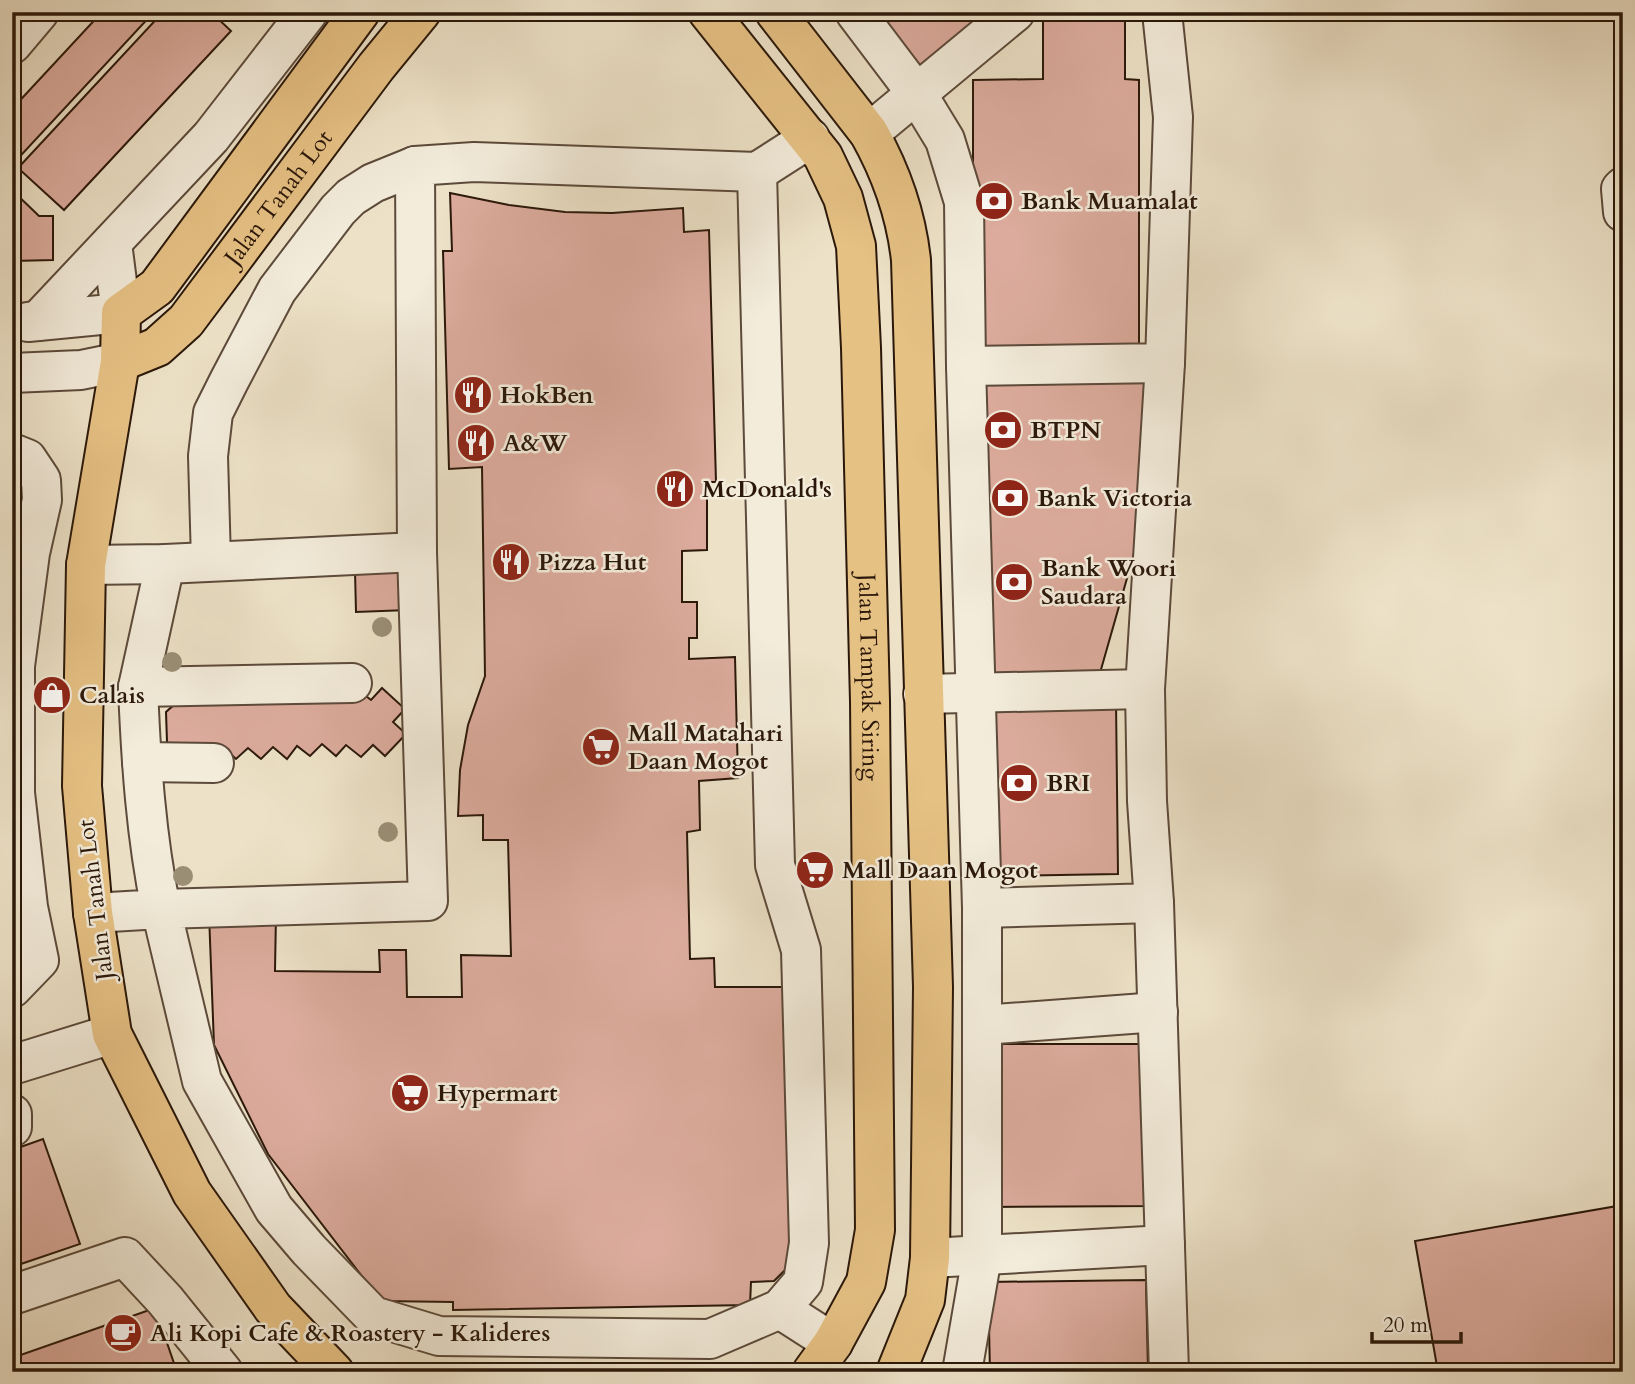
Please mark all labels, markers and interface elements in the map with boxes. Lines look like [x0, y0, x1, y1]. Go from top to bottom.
street label: Jalan Tanah Lot [215, 123, 341, 275]
bank icon: Bank Muamalat [973, 180, 1015, 222]
place label: Bank Muamalat [1021, 185, 1198, 218]
restaurant icon: HokBen [452, 374, 494, 416]
place label: HokBen [500, 379, 594, 412]
bank icon: BTPN [982, 409, 1024, 451]
place label: BTPN [1030, 414, 1101, 447]
restaurant icon: A&W [455, 422, 497, 464]
place label: A&W [503, 427, 568, 460]
restaurant icon: McDonald's [654, 468, 696, 510]
place label: McDonald's [702, 473, 832, 506]
bank icon: Bank Victoria [989, 477, 1031, 519]
place label: Bank Victoria [1037, 482, 1192, 515]
restaurant icon: Pizza Hut [490, 541, 532, 583]
place label: Pizza Hut [538, 546, 647, 579]
place label: Bank Woori Saudara [1041, 552, 1177, 613]
bank icon: Bank Woori Saudara [993, 561, 1035, 603]
street label: Jalan Tampak Siring [850, 570, 887, 782]
shop icon: Calais [31, 674, 73, 716]
place label: Calais [79, 679, 145, 712]
place label: Mall Matahari Daan Mogot [628, 717, 784, 778]
supermarket icon: Mall Matahari Daan Mogot [580, 726, 622, 768]
bank icon: BRI [998, 762, 1040, 804]
place label: BRI [1046, 767, 1090, 800]
street label: Jalan Tanah Lot [69, 817, 122, 985]
supermarket icon: Mall Daan Mogot [794, 849, 836, 891]
place label: Mall Daan Mogot [842, 854, 1038, 887]
supermarket icon: Hypermart [389, 1072, 431, 1114]
place label: Hypermart [437, 1077, 558, 1110]
scale bar [1372, 1300, 1462, 1344]
text: 20 m [1383, 1311, 1428, 1340]
cafe icon: Ali Kopi Cafe & Roastery - Kalideres [102, 1312, 144, 1354]
place label: Ali Kopi Cafe & Roastery - Kalideres [150, 1317, 550, 1350]

